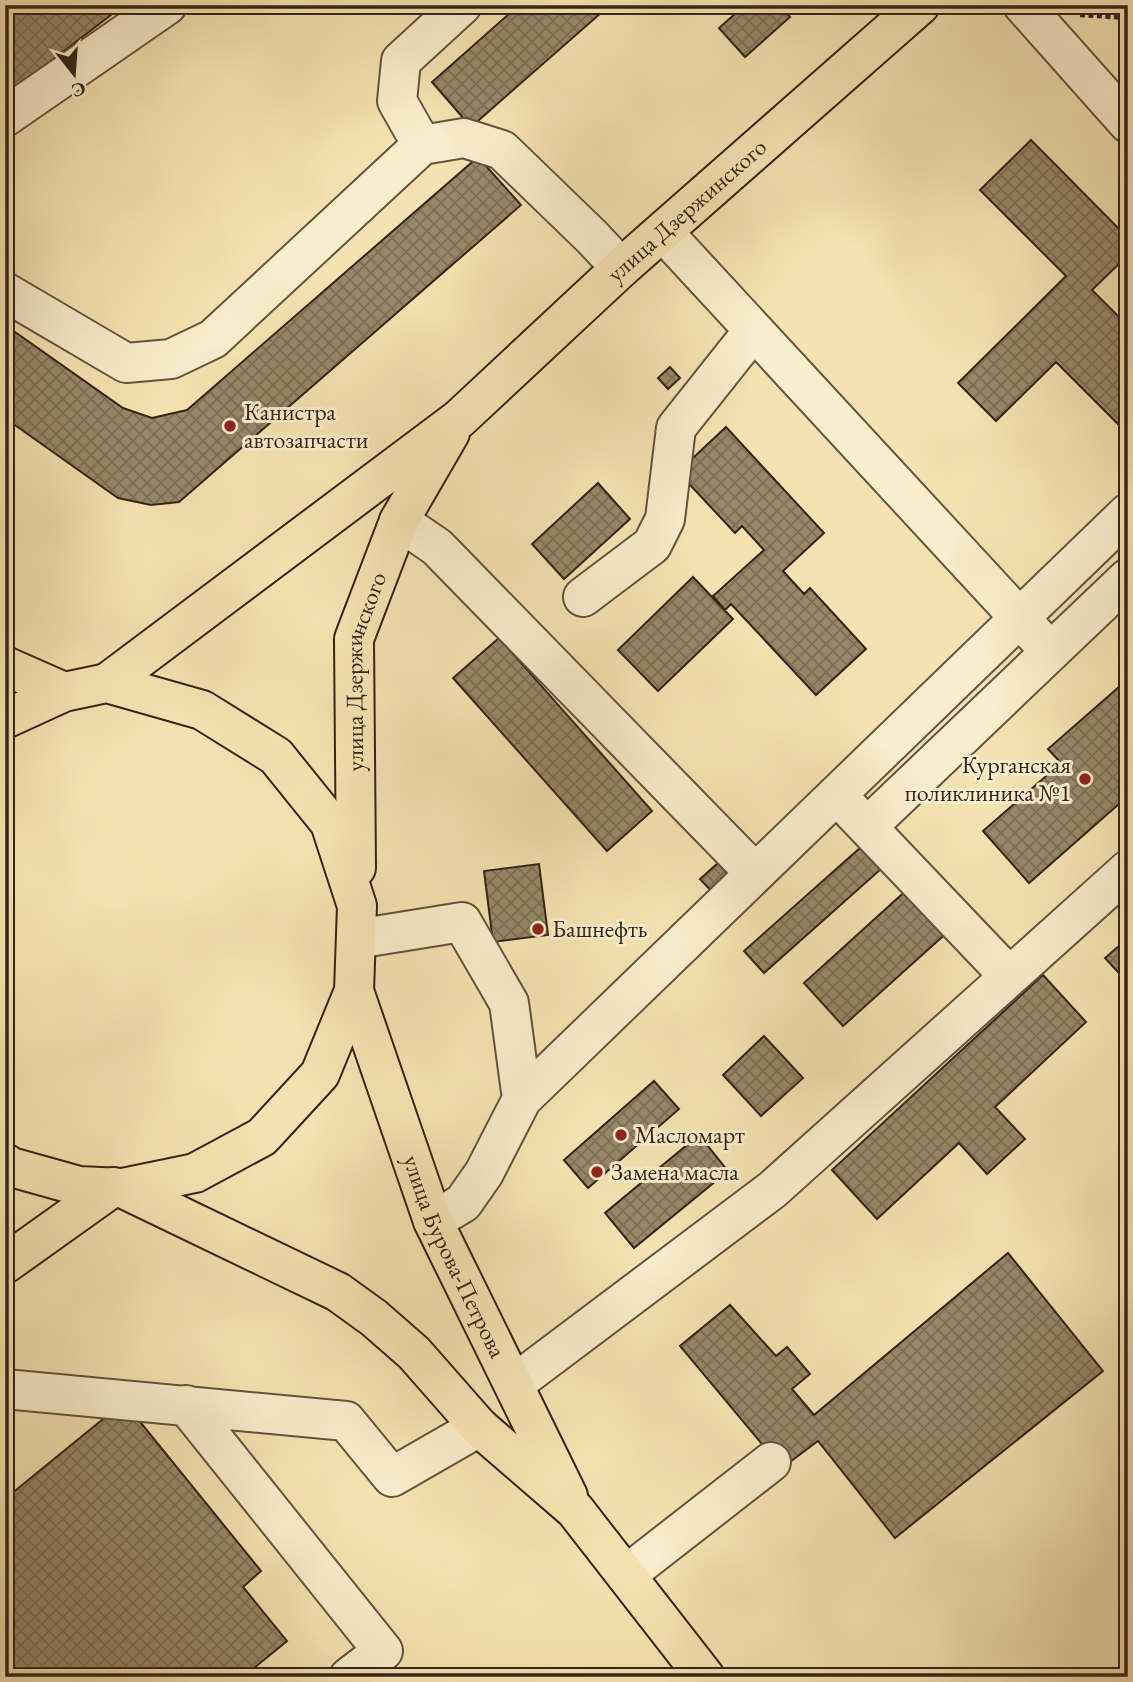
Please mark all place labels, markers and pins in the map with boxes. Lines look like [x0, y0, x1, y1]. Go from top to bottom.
place label: Канистра автозапчасти [244, 396, 369, 455]
marker: Канистра автозапчасти [222, 418, 238, 434]
place label: Курганская поликлиника №1 [905, 749, 1071, 808]
marker: Курганская поликлиника №1 [1077, 771, 1093, 787]
place label: Башнефть [552, 913, 647, 944]
marker: Башнефть [530, 921, 546, 937]
place label: Масломарт [635, 1119, 745, 1150]
marker: Масломарт [613, 1127, 629, 1143]
place label: Замена масла [611, 1156, 739, 1187]
marker: Замена масла [589, 1164, 605, 1180]

